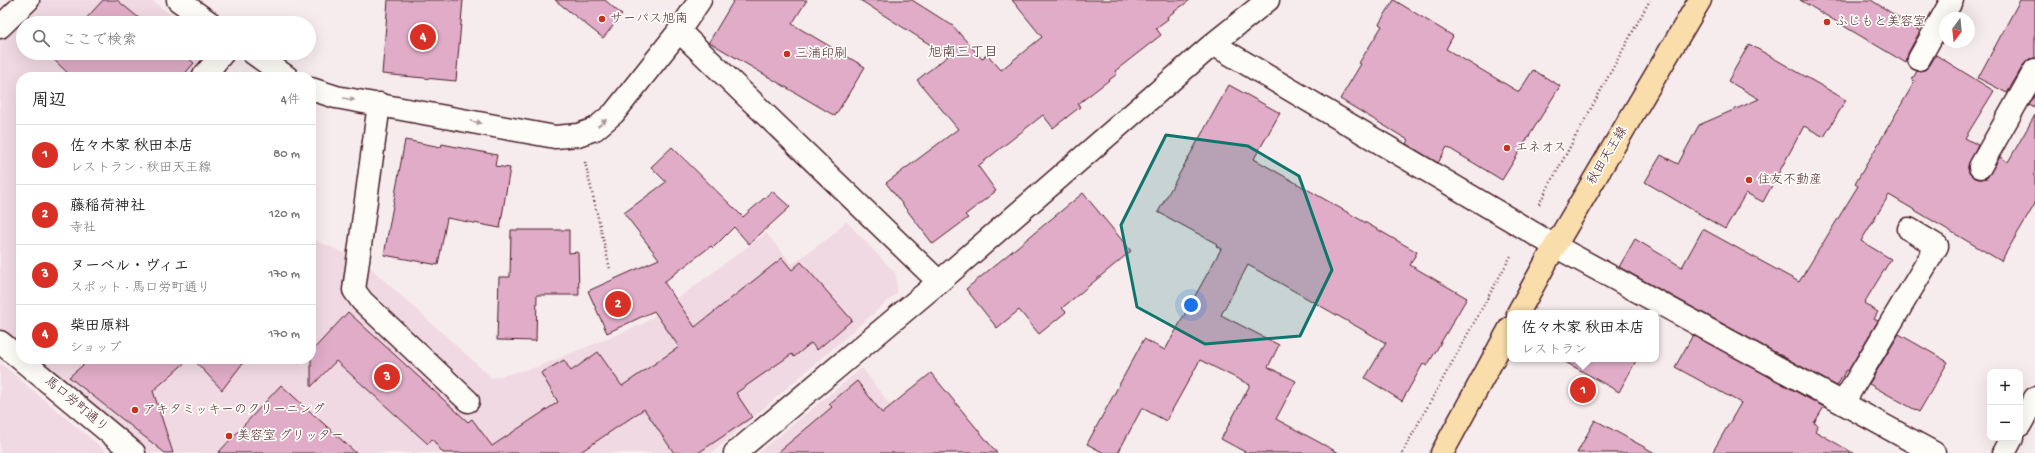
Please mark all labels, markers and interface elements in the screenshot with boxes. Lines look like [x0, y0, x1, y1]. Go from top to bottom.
place label: サーパス旭南 [610, 12, 688, 27]
north arrow [1939, 12, 1975, 48]
marker: サーパス旭南 [597, 14, 607, 24]
place label: ふじもと美容室 [1835, 15, 1926, 30]
search box [16, 16, 316, 60]
marker: ふじもと美容室 [1822, 17, 1832, 27]
pin: 4 [410, 22, 436, 52]
icon: search [30, 27, 52, 49]
text: ここで検索 [62, 32, 137, 50]
district label: 旭南三丁目 [928, 45, 998, 62]
place label: 三浦印刷 [795, 46, 847, 62]
marker: 三浦印刷 [782, 49, 792, 59]
text: 周辺 [32, 92, 66, 112]
text: 4件 [281, 93, 300, 108]
one-way arrow [342, 96, 355, 102]
one-way arrow [470, 119, 483, 125]
one-way arrow [597, 119, 608, 127]
street label: 秋田天王線 [1585, 123, 1632, 188]
text: 佐々木家 秋田本店 [70, 138, 194, 156]
place label: エネオス [1515, 141, 1566, 156]
marker: エネオス [1502, 143, 1512, 153]
text: 1 [42, 147, 48, 162]
text: 80 m [273, 147, 300, 162]
text: レストラン · 秋田天王線 [70, 161, 211, 176]
place label: 住友不動産 [1757, 173, 1822, 188]
marker: 住友不動産 [1744, 175, 1754, 185]
text: 藤稲荷神社 [70, 198, 145, 216]
text: 2 [42, 207, 48, 222]
text: 120 m [269, 207, 300, 222]
text: 寺社 [70, 221, 96, 236]
text: ヌーベル・ヴィエ [70, 258, 189, 276]
text: 3 [42, 267, 48, 282]
text: 170 m [268, 267, 300, 282]
text: スポット · 馬口労町通り [70, 281, 210, 296]
pin: 2 [605, 289, 631, 319]
your location [1181, 295, 1201, 315]
popup [1507, 310, 1659, 362]
text: 柴田原料 [70, 318, 130, 336]
text: 佐々木家 秋田本店 [1521, 320, 1645, 338]
text: 4 [42, 327, 48, 342]
text: 170 m [268, 327, 300, 342]
text: ショップ [70, 341, 121, 356]
text: レストラン [1521, 343, 1587, 358]
pin: 3 [374, 362, 400, 392]
map controls [1987, 369, 2023, 441]
button: + [1987, 369, 2023, 405]
street label: 馬口労町通り [41, 373, 111, 436]
pin: 1 [1570, 375, 1596, 405]
place label: アキタミッキーのクリーニング [143, 403, 325, 418]
marker: アキタミッキーのクリーニング [130, 405, 140, 415]
button: − [1987, 405, 2023, 441]
place label: 美容室 グリッター [237, 429, 344, 444]
marker: 美容室 グリッター [224, 431, 234, 441]

